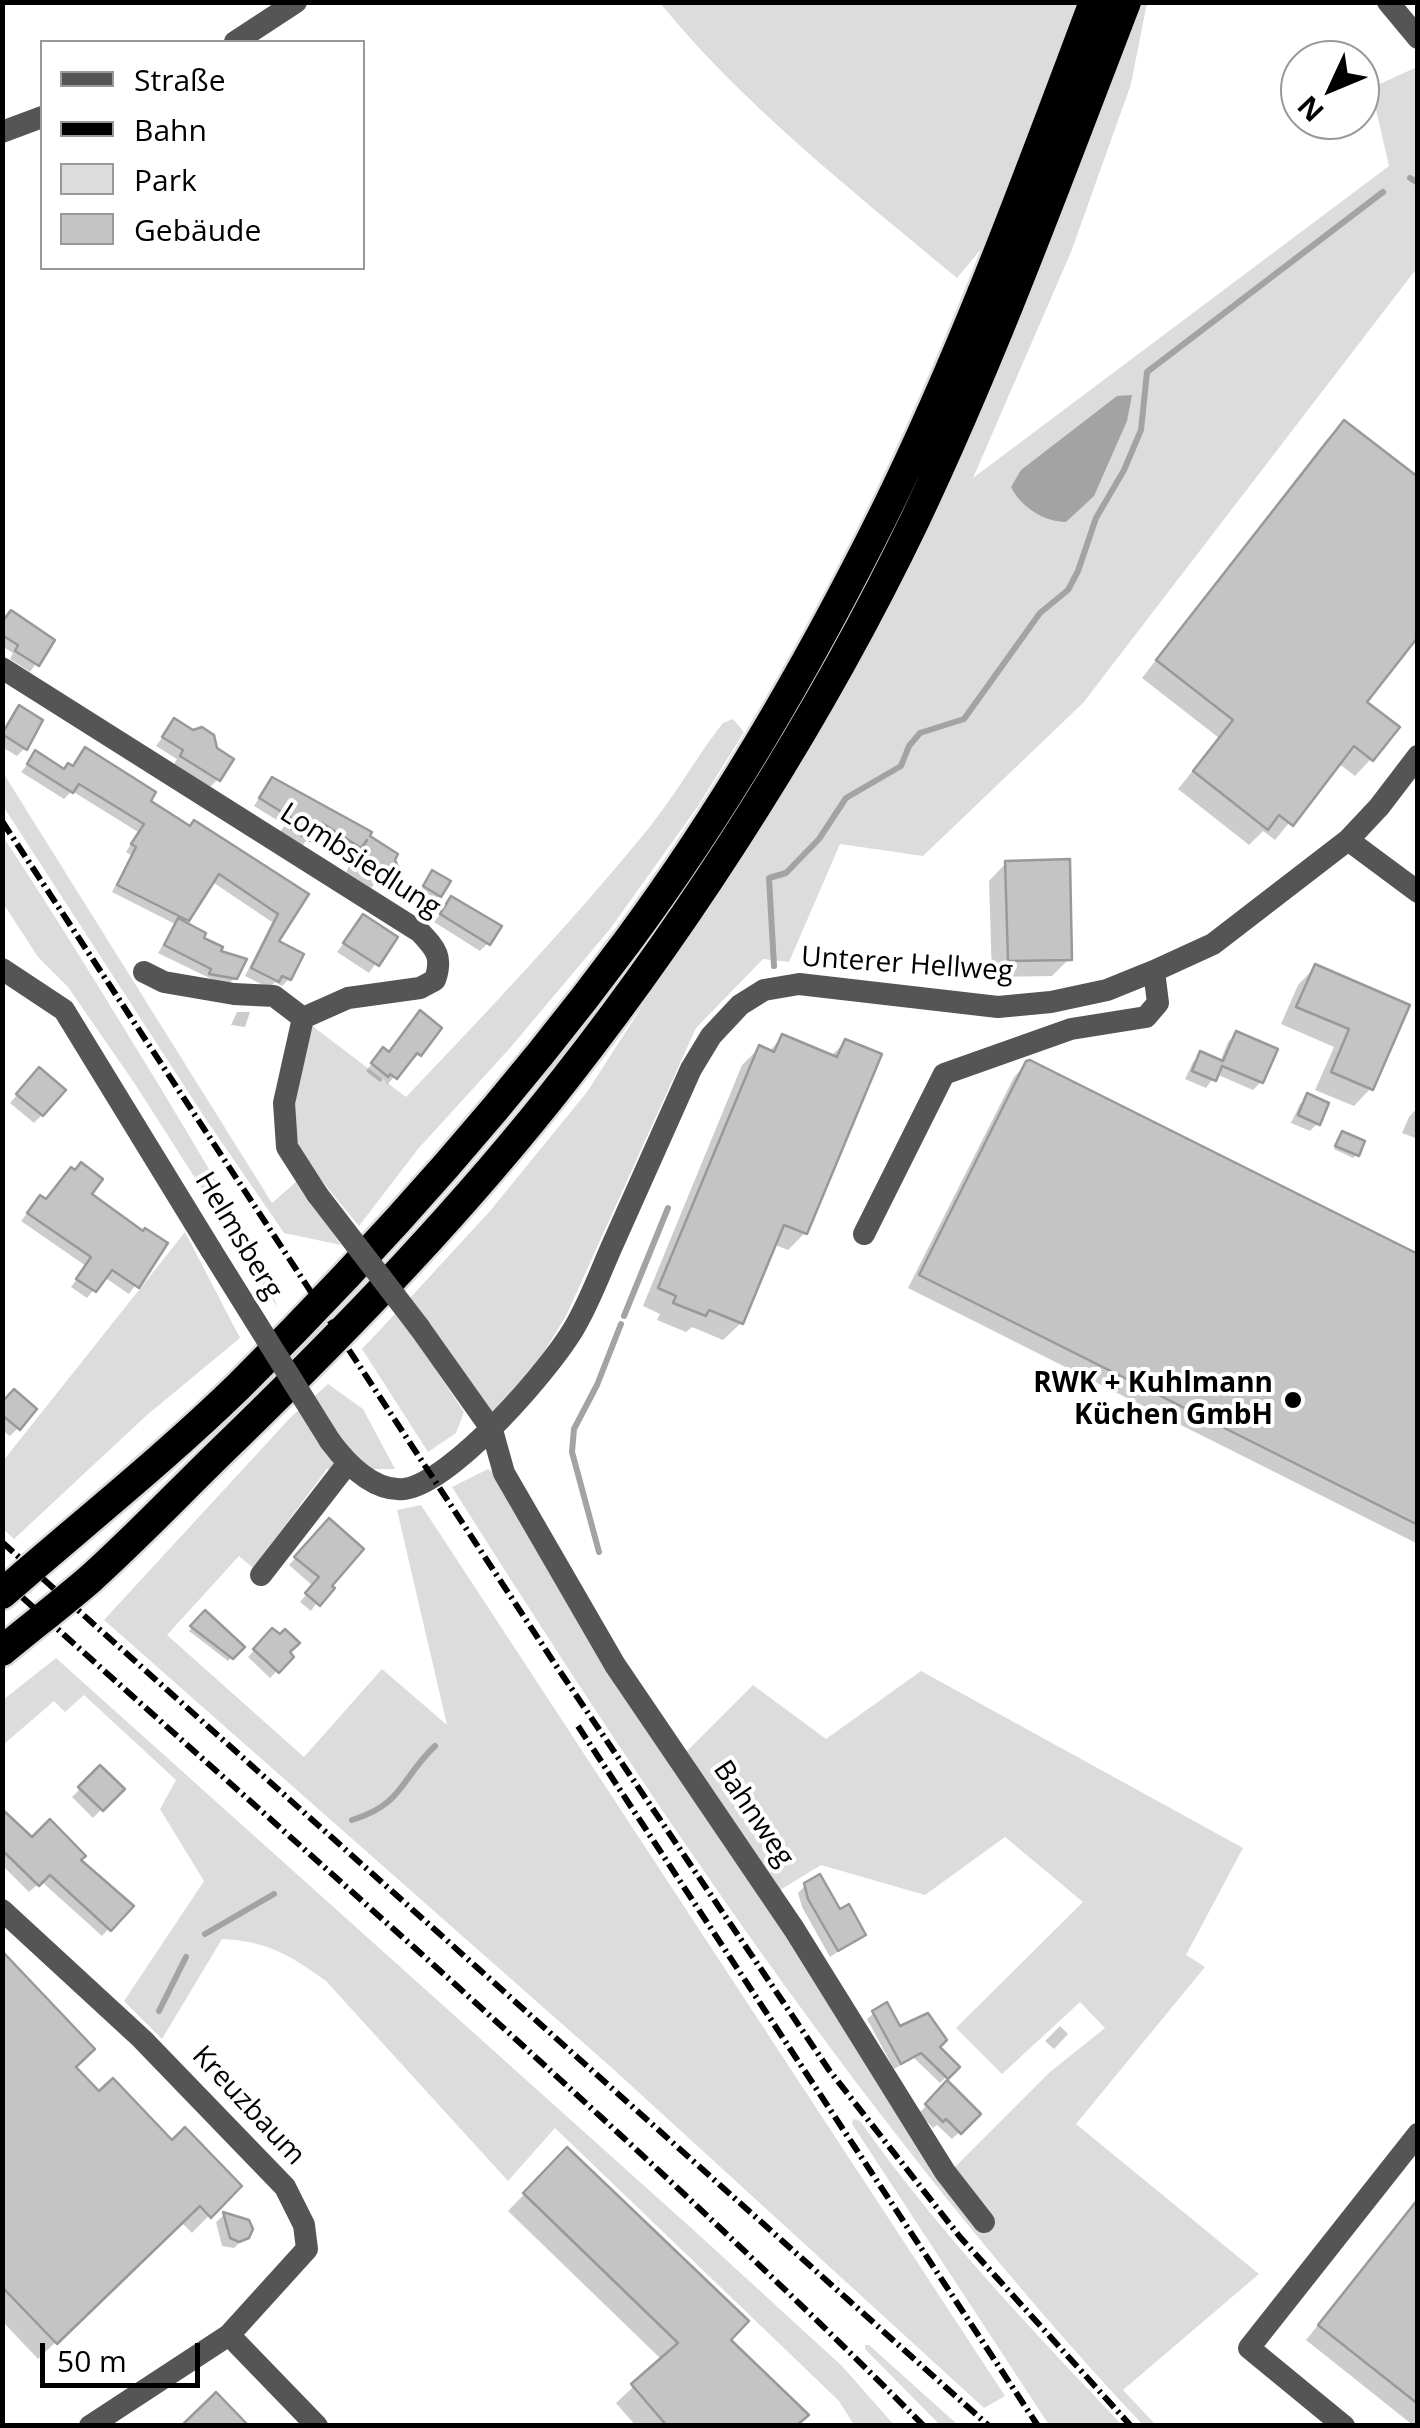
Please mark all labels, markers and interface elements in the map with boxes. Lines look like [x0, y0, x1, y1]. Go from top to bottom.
legend [40, 40, 365, 270]
north arrow [1280, 40, 1380, 140]
text: Straße [134, 59, 226, 100]
text: N [1288, 88, 1331, 131]
text: Bahn [134, 109, 207, 150]
text: Park [134, 159, 197, 200]
text: Gebäude [134, 209, 261, 250]
street label: Lombsiedlung [274, 797, 446, 925]
street label: Unterer Hellweg [800, 941, 1014, 989]
street label: Helmsberg [187, 1166, 289, 1306]
place label: RWK + Kuhlmann Küchen GmbH [1033, 1367, 1273, 1433]
marker: RWK + Kuhlmann Küchen GmbH [1282, 1389, 1304, 1411]
street label: Bahnweg [705, 1755, 801, 1873]
street label: Kreuzbaum [184, 2040, 312, 2172]
scale bar [45, 2323, 205, 2385]
text: 50 m [57, 2340, 127, 2381]

